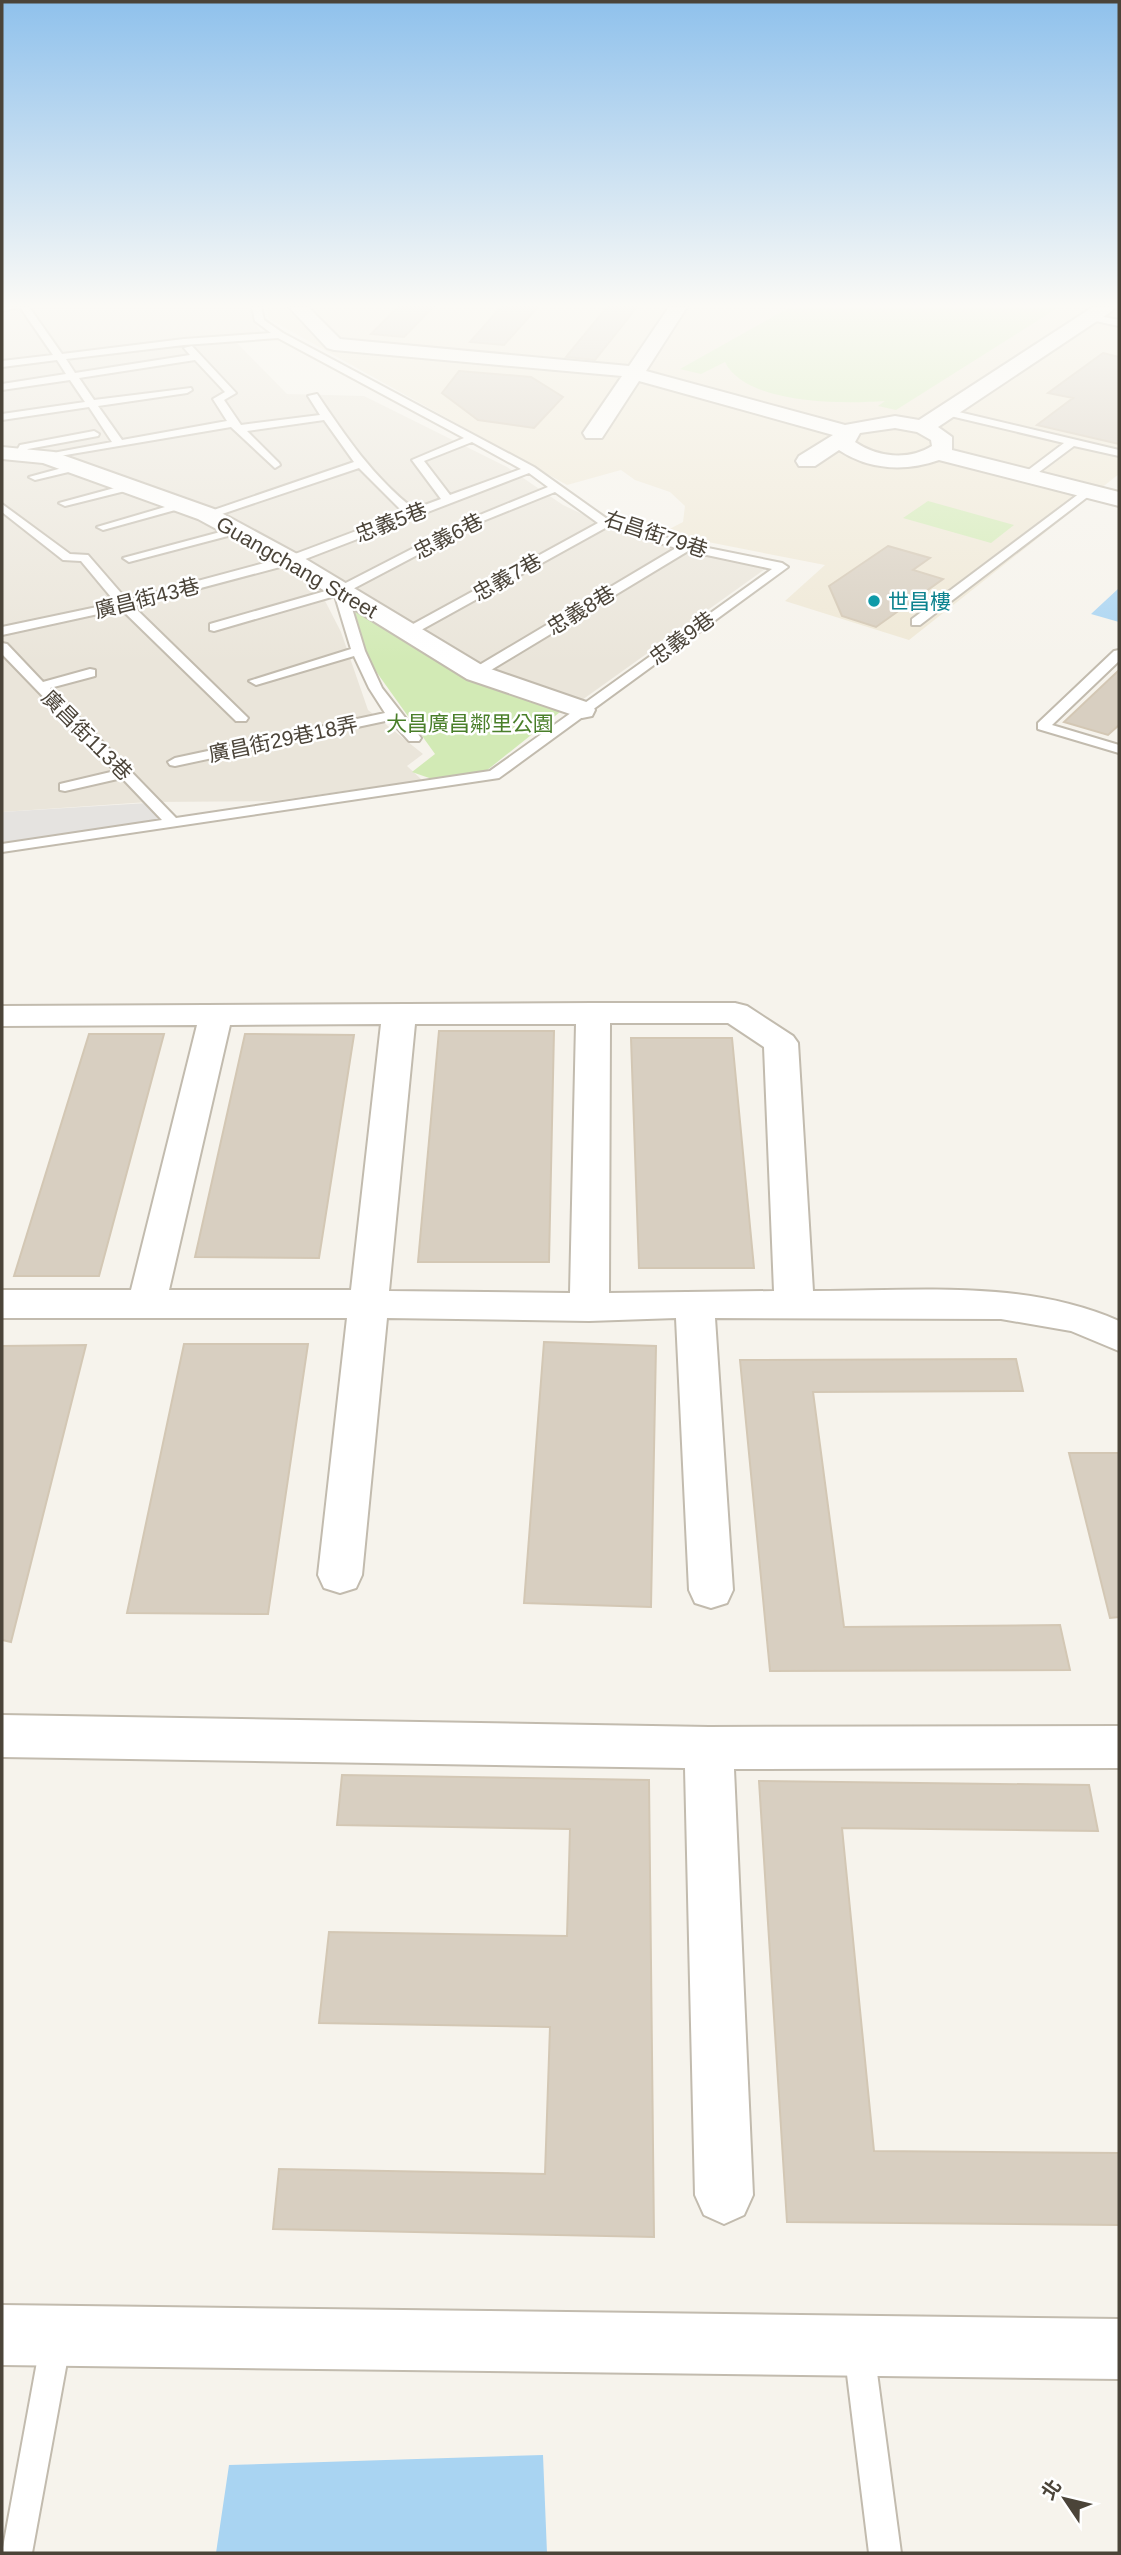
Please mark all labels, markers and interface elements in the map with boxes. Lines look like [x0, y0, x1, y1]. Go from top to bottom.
street label: 忠義5巷 [352, 498, 430, 546]
street label: 右昌街79巷 [601, 506, 711, 562]
street label: 忠義6巷 [410, 509, 486, 563]
street label: Guangchang Street [212, 512, 382, 623]
street label: 忠義7巷 [469, 549, 545, 605]
street label: 廣昌街43巷 [92, 574, 202, 622]
street label: 忠義8巷 [543, 581, 619, 639]
place label: 世昌樓 [888, 590, 951, 613]
marker: 世昌樓 [866, 593, 882, 609]
street label: 忠義9巷 [645, 607, 719, 669]
street label: 廣昌街113巷 [37, 685, 137, 785]
street label: 廣昌街29巷18弄 [206, 712, 360, 766]
park label: 大昌廣昌鄰里公園 [386, 712, 554, 735]
north arrow [1030, 2464, 1100, 2534]
text: 北 [1037, 2476, 1066, 2503]

